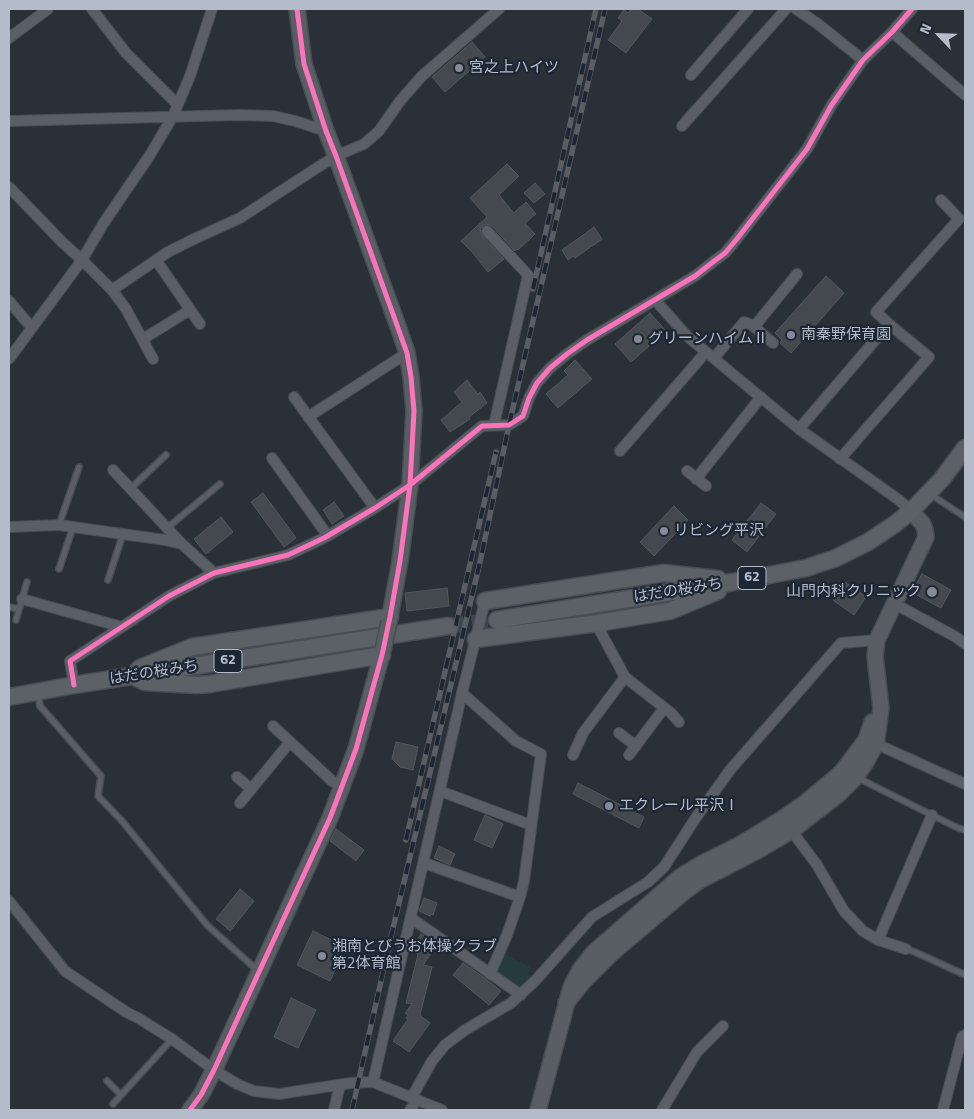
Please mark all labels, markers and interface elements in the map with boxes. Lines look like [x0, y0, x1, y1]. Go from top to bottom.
north arrow [914, 10, 964, 60]
text: N [913, 20, 936, 37]
place label: 宮之上ハイツ [469, 59, 559, 77]
marker: 宮之上ハイツ [453, 62, 465, 74]
place label: 南秦野保育園 [801, 326, 891, 344]
marker: 南秦野保育園 [785, 329, 797, 341]
place label: グリーンハイムⅡ [648, 330, 768, 348]
marker: グリーンハイムⅡ [632, 333, 644, 345]
place label: リビング平沢 [674, 522, 764, 540]
marker: リビング平沢 [658, 525, 670, 537]
road number: 62 [738, 566, 766, 590]
street label: はだの桜みち [632, 575, 724, 607]
place label: 山門内科クリニック [786, 583, 921, 601]
marker: 山門内科クリニック [925, 585, 939, 599]
road number: 62 [214, 649, 242, 672]
street label: はだの桜みち [108, 657, 200, 689]
place label: エクレール平沢Ⅰ [619, 797, 739, 815]
marker: エクレール平沢Ⅰ [603, 800, 615, 812]
place label: 湘南とびうお体操クラブ 第2体育館 [332, 938, 497, 973]
marker: 湘南とびうお体操クラブ 第2体育館 [316, 950, 328, 962]

